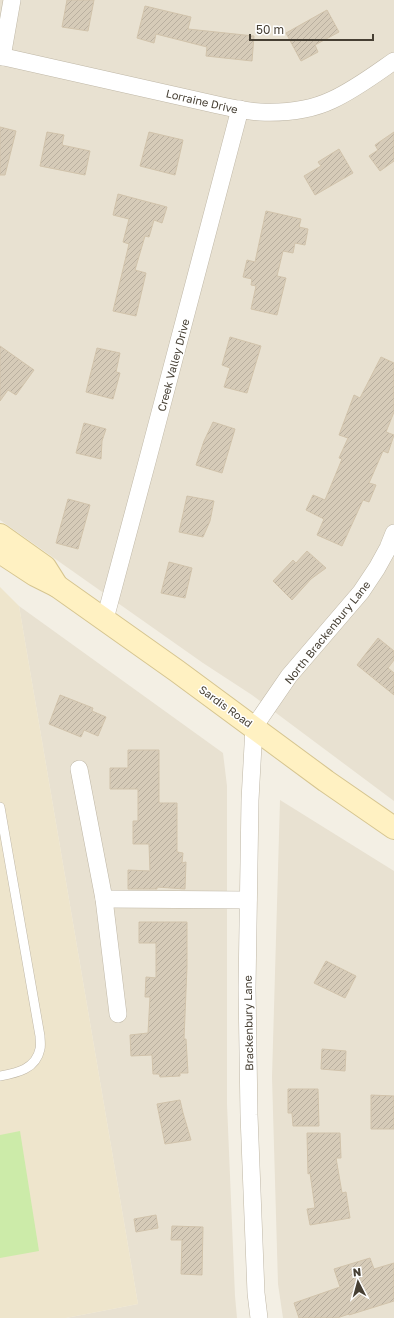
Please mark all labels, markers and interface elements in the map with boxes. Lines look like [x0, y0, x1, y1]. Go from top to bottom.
scale bar [250, 16, 373, 42]
text: 50 m [256, 22, 284, 37]
street label: Lorraine Drive [165, 86, 239, 116]
street label: Creek Valley Drive [154, 317, 192, 413]
street label: North Brackenbury Lane [281, 578, 373, 686]
street label: Sardis Road [197, 682, 255, 730]
street label: Brackenbury Lane [241, 975, 255, 1071]
north arrow [338, 1262, 378, 1302]
text: N [352, 1265, 362, 1278]

